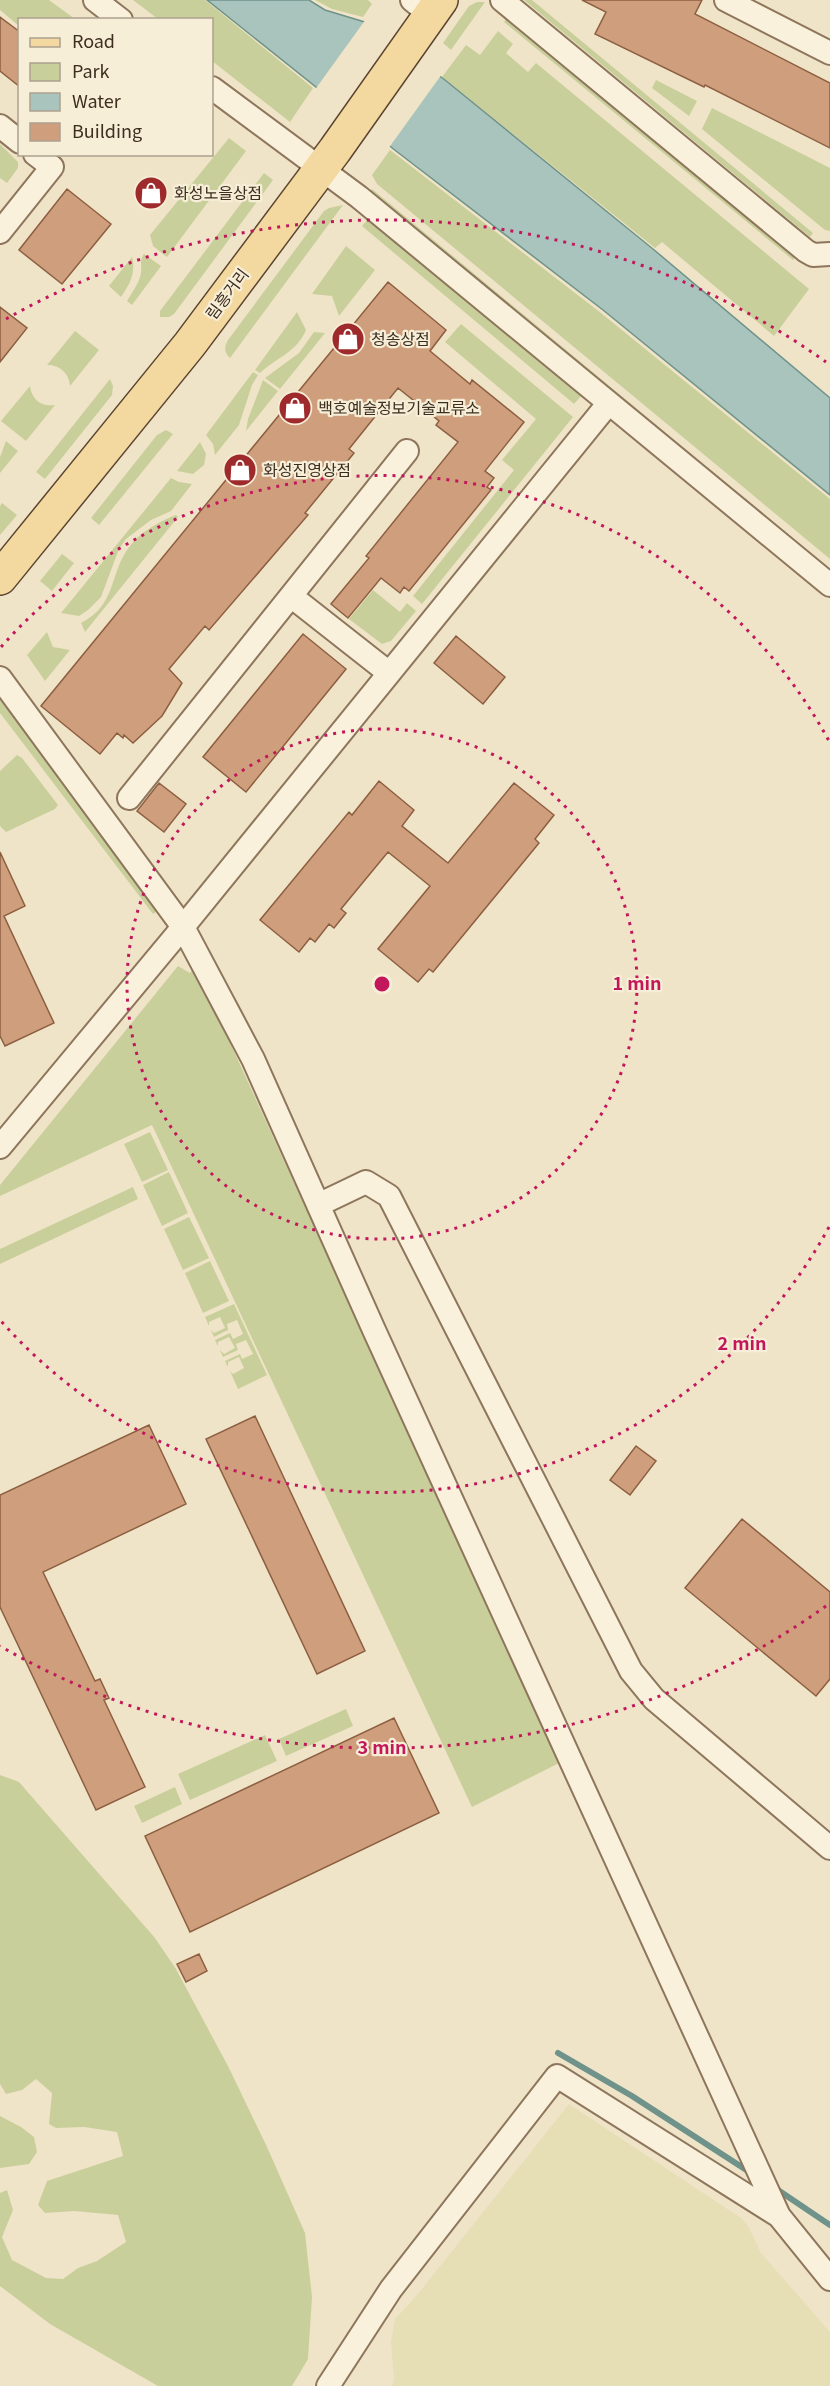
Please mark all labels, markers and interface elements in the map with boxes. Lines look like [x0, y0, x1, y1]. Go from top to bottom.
legend [18, 18, 213, 156]
text: Road [72, 27, 115, 53]
text: Park [72, 57, 110, 83]
text: Water [72, 87, 122, 113]
text: Building [72, 117, 142, 143]
shop icon: 화성노을상점 [133, 175, 169, 211]
place label: 화성노을상점 [174, 180, 262, 204]
street label: 림흥거리 [199, 263, 254, 324]
shop icon: 청송상점 [330, 321, 366, 357]
place label: 청송상점 [371, 326, 430, 350]
shop icon: 백호예술정보기술교류소 [277, 390, 313, 426]
place label: 백호예술정보기술교류소 [318, 395, 480, 419]
shop icon: 화성진영상점 [222, 452, 258, 488]
place label: 화성진영상점 [263, 457, 351, 481]
text: 1 min [612, 969, 662, 995]
centre of rings [372, 974, 392, 994]
text: 2 min [717, 1329, 767, 1355]
text: 3 min [357, 1733, 407, 1759]

